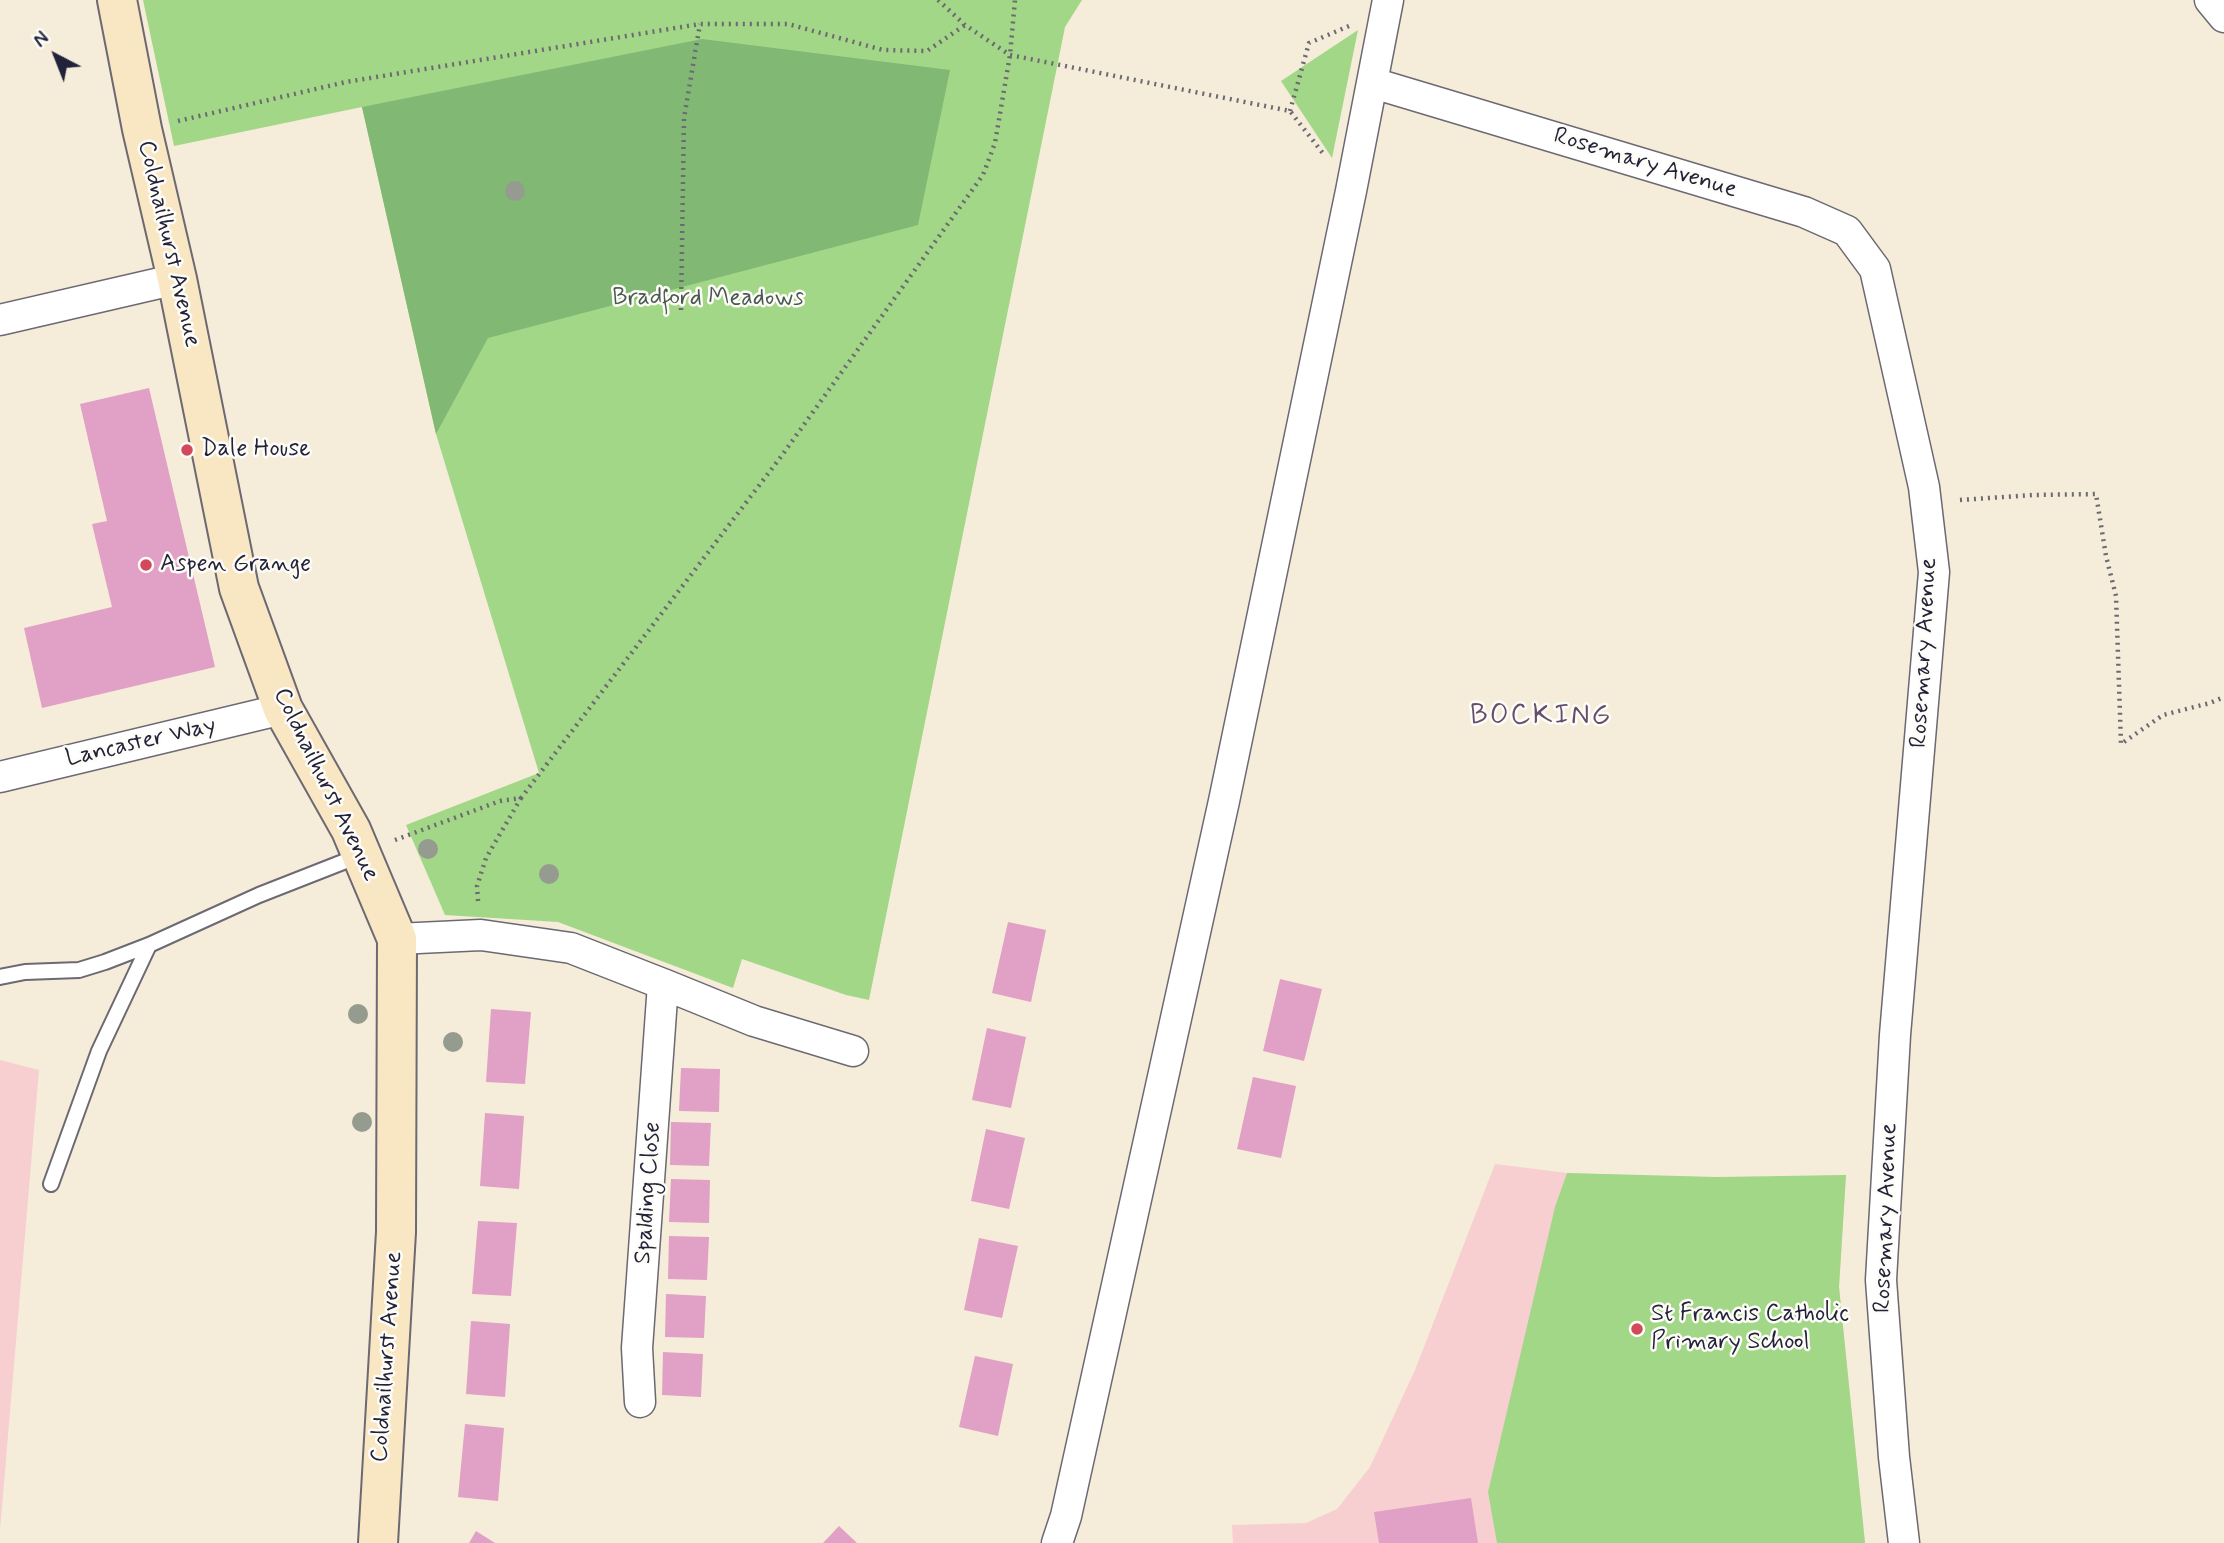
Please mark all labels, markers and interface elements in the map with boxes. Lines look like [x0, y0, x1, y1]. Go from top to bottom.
north arrow [21, 21, 91, 91]
text: N [29, 26, 55, 54]
street label: Rosemary Avenue [1550, 122, 1740, 206]
street label: Coldnailhurst Avenue [130, 138, 206, 350]
park label: Bradford Meadows [612, 285, 804, 313]
place label: Dale House [201, 436, 310, 464]
marker: Dale House [179, 442, 195, 458]
place label: Aspen Grange [160, 551, 311, 579]
marker: Aspen Grange [138, 557, 154, 573]
street label: Rosemary Avenue [1906, 557, 1944, 749]
street label: Coldnailhurst Avenue [266, 684, 384, 886]
district label: BOCKING [1474, 700, 1608, 734]
street label: Lancaster Way [63, 712, 219, 774]
street label: Spalding Close [630, 1121, 668, 1265]
street label: Rosemary Avenue [1869, 1122, 1905, 1314]
street label: Coldnailhurst Avenue [366, 1251, 410, 1463]
place label: St Francis Catholic Primary School [1651, 1301, 1849, 1357]
marker: St Francis Catholic Primary School [1629, 1321, 1645, 1337]

